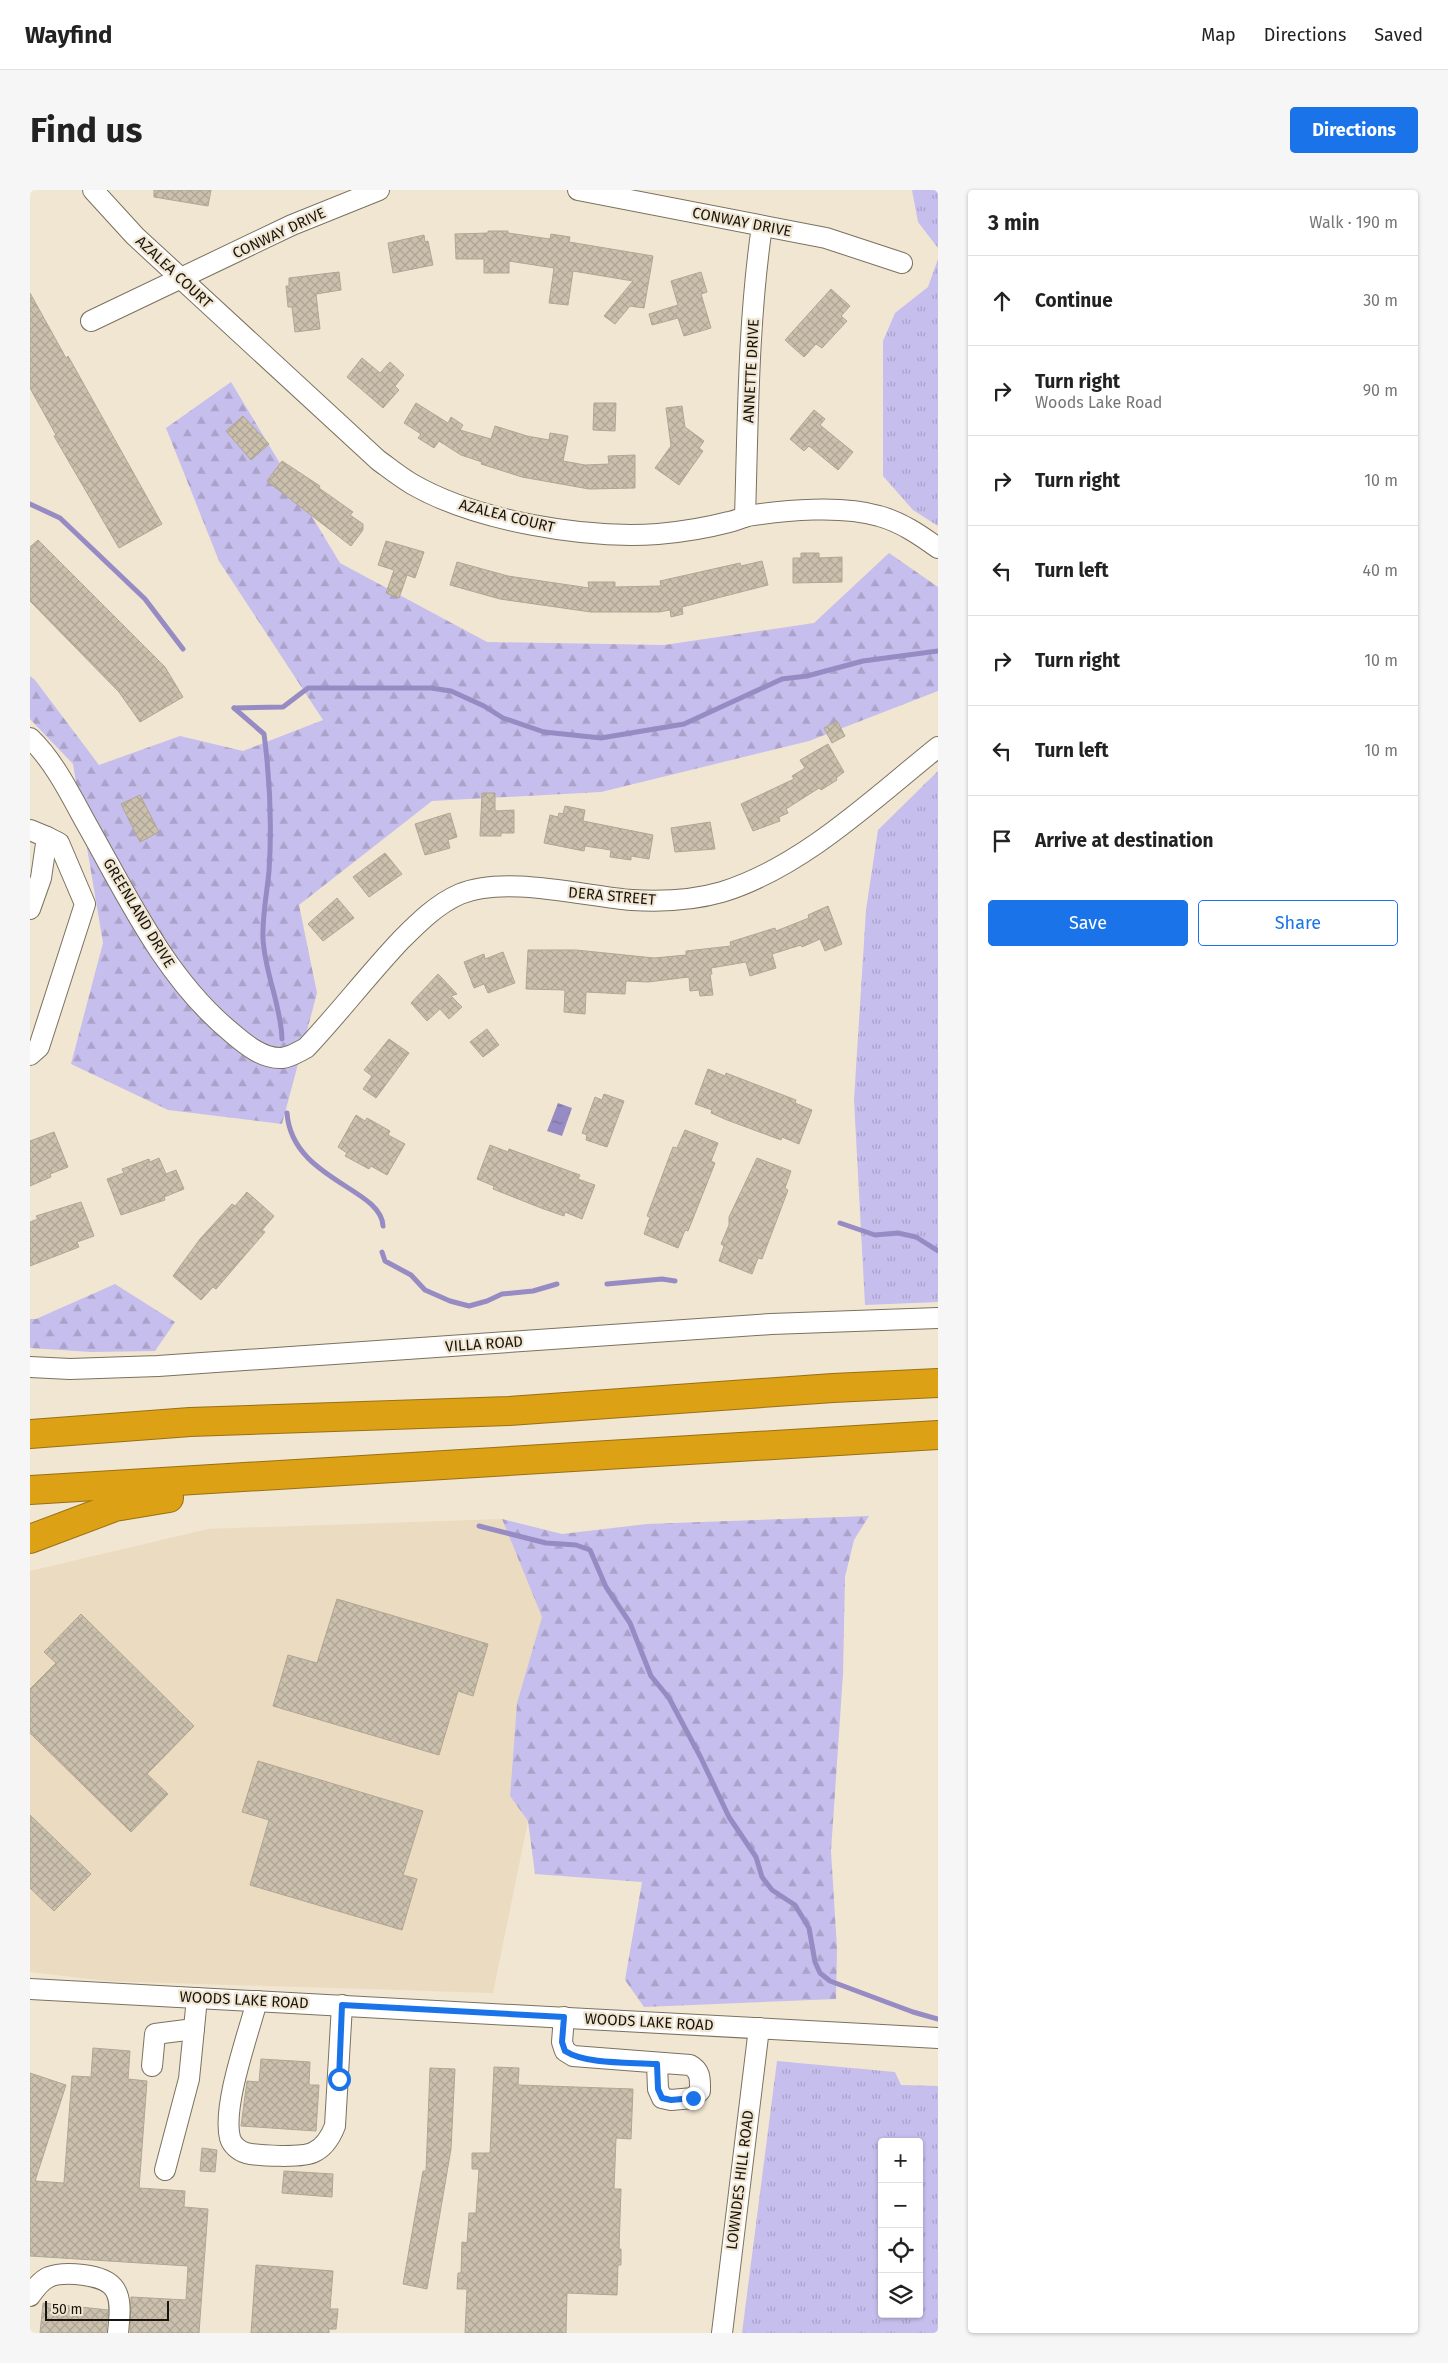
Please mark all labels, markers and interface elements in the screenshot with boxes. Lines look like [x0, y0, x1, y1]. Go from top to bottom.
text: Wayfind [25, 21, 112, 49]
text: Map [1201, 24, 1236, 46]
text: Directions [1264, 24, 1346, 46]
text: Saved [1374, 24, 1423, 46]
button: Directions [1290, 107, 1418, 153]
text: Find us [30, 109, 142, 151]
street label: CONWAY DRIVE [230, 204, 328, 262]
street label: CONWAY DRIVE [691, 204, 793, 240]
text: 3 min [988, 210, 1040, 236]
text: Walk · 190 m [1309, 213, 1398, 232]
street label: AZALEA COURT [132, 232, 216, 312]
icon: ahead [988, 287, 1016, 315]
text: Continue [1035, 289, 1113, 312]
text: 30 m [1363, 291, 1398, 310]
street label: ANNETTE DRIVE [739, 319, 763, 423]
text: Turn right [1035, 370, 1120, 393]
icon: right [988, 377, 1016, 405]
text: 90 m [1363, 381, 1398, 400]
text: Woods Lake Road [1035, 393, 1162, 412]
icon: right [988, 467, 1016, 495]
text: Turn right [1035, 469, 1120, 492]
text: 10 m [1364, 471, 1398, 490]
street label: AZALEA COURT [457, 495, 557, 537]
icon: left [988, 557, 1016, 585]
text: Turn left [1035, 559, 1109, 582]
text: 40 m [1363, 561, 1398, 580]
icon: right [988, 647, 1016, 675]
text: Turn right [1035, 649, 1120, 672]
text: 10 m [1364, 651, 1398, 670]
icon: left [988, 737, 1016, 765]
text: Turn left [1035, 739, 1109, 762]
text: 10 m [1364, 741, 1398, 760]
icon: arrive [988, 827, 1016, 855]
text: Arrive at destination [1035, 829, 1214, 852]
street label: GREENLAND DRIVE [99, 855, 179, 971]
street label: DERA STREET [567, 883, 657, 909]
button: Save [988, 900, 1188, 946]
button: Share [1198, 900, 1398, 946]
street label: VILLA ROAD [445, 1332, 523, 1356]
street label: WOODS LAKE ROAD [179, 1988, 309, 2012]
street label: WOODS LAKE ROAD [584, 2010, 714, 2034]
route start [328, 2068, 351, 2091]
route end [682, 2087, 705, 2110]
street label: LOWNDES HILL ROAD [723, 2109, 757, 2251]
map controls [878, 2138, 923, 2318]
button: + [878, 2138, 923, 2183]
button: − [878, 2183, 923, 2228]
button: locate [878, 2228, 923, 2273]
button: layers [878, 2273, 923, 2318]
scale bar [45, 2298, 169, 2321]
text: 50 m [52, 2301, 83, 2318]

